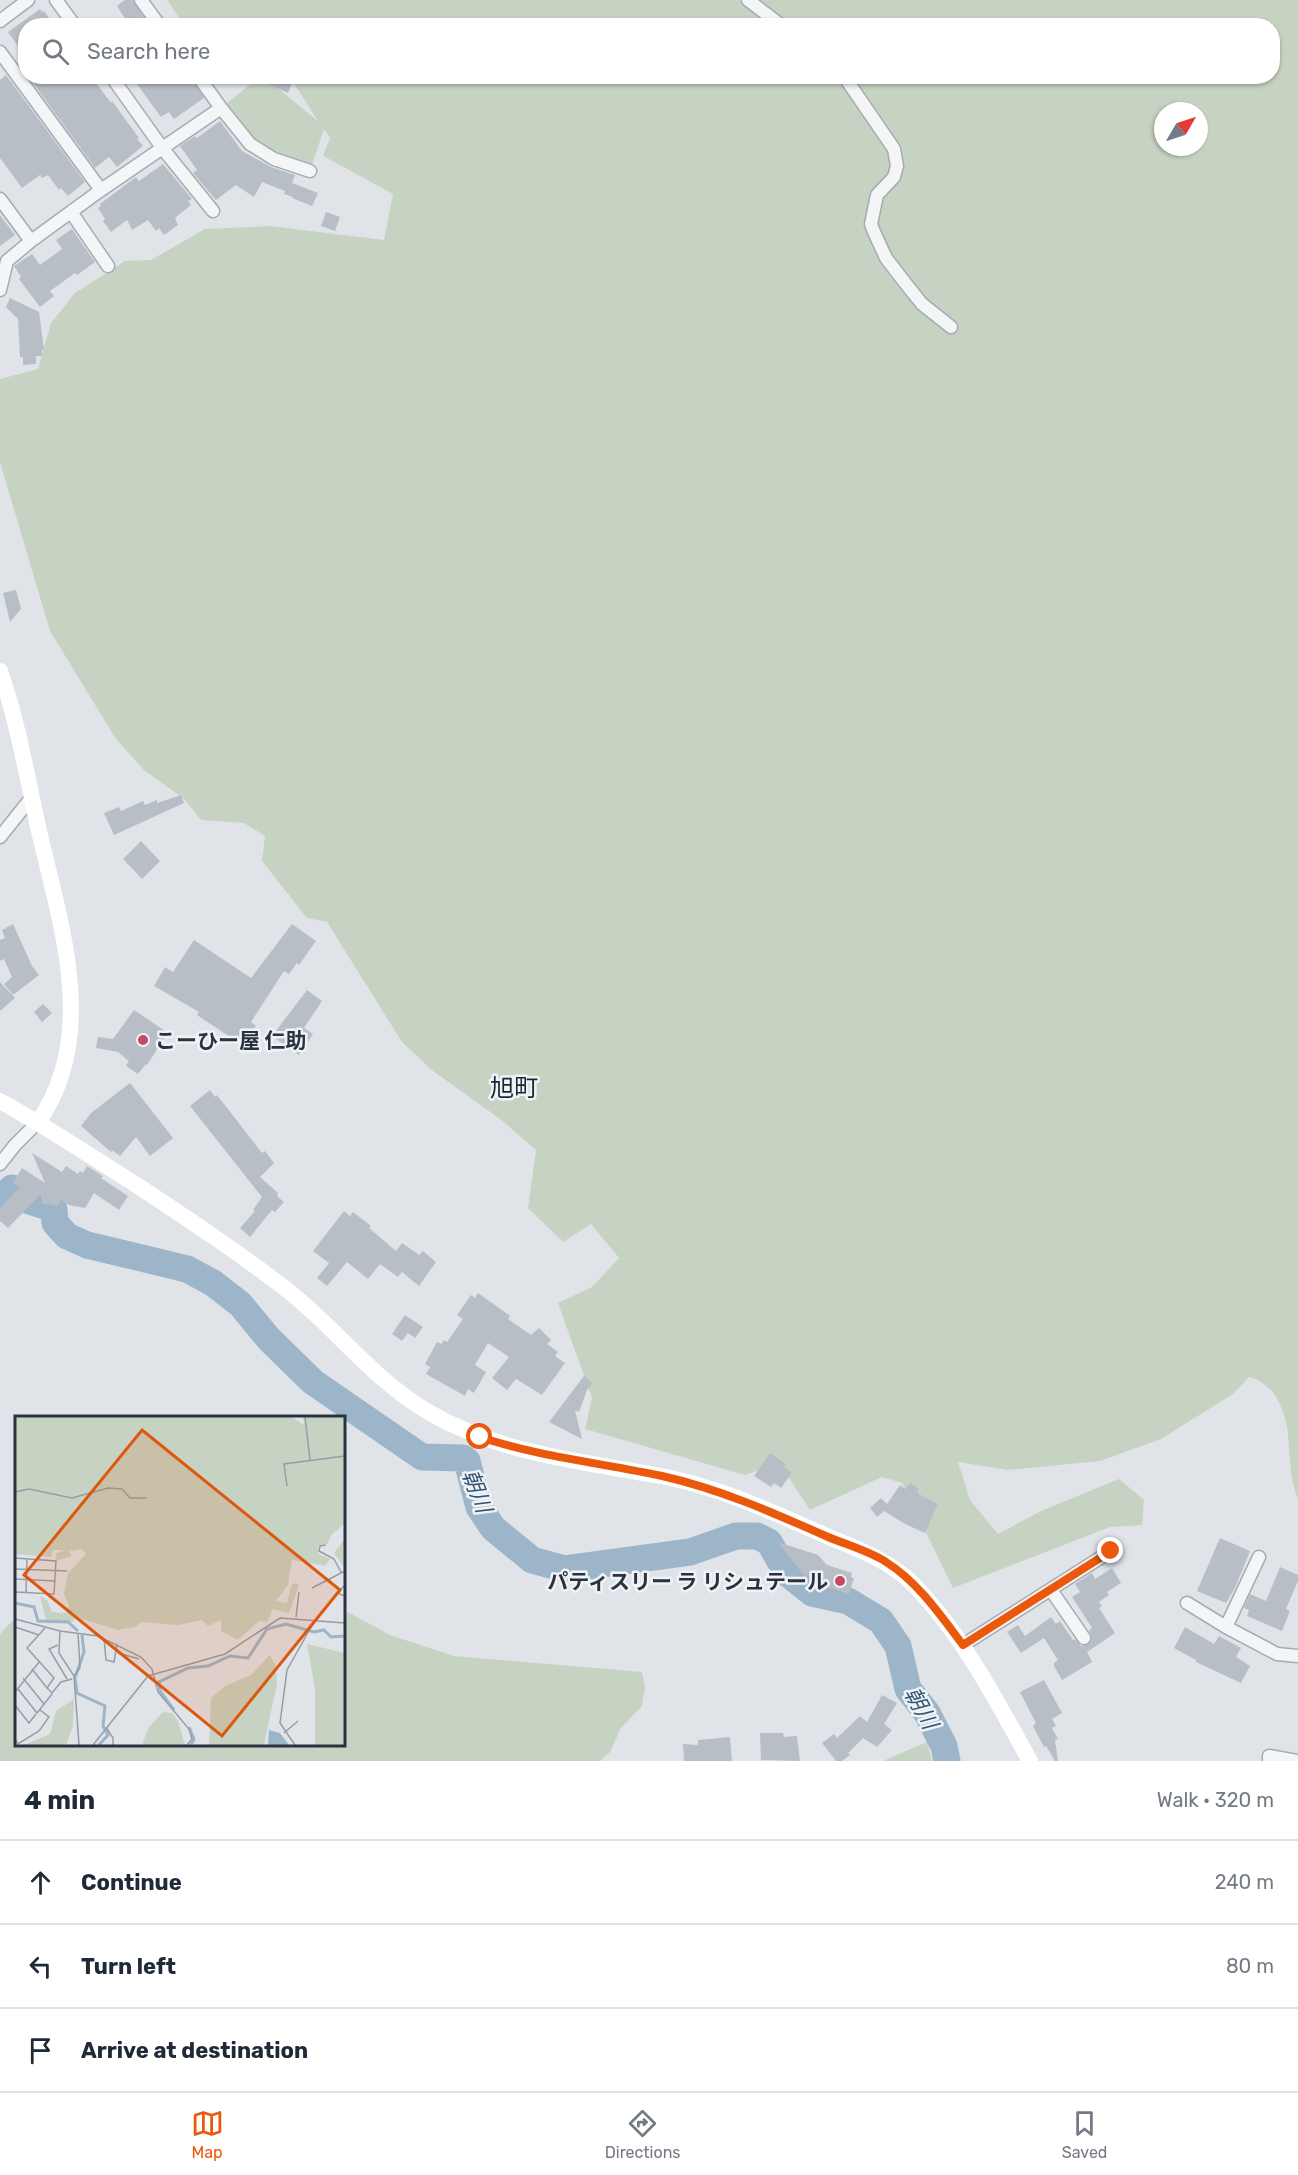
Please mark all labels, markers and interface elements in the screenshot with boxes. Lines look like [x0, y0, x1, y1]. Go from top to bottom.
search box [18, 18, 1280, 84]
icon: search [39, 35, 72, 68]
text: Search here [87, 38, 210, 65]
north arrow [1154, 102, 1208, 156]
place label: こーひー屋 仁助 [155, 1028, 306, 1053]
marker: こーひー屋 仁助 [136, 1033, 150, 1047]
district label: 旭町 [490, 1074, 538, 1102]
inset map [15, 1416, 345, 1746]
route start [466, 1423, 492, 1449]
water label: 朝川 [457, 1466, 498, 1518]
route end [1097, 1537, 1123, 1563]
place label: パティスリー ラ リシュテール [547, 1569, 828, 1594]
marker: パティスリー ラ リシュテール [833, 1574, 847, 1588]
water label: 朝川 [899, 1682, 944, 1736]
text: 4 min [24, 1785, 95, 1816]
text: Walk · 320 m [1157, 1788, 1274, 1812]
icon: ahead [24, 1866, 57, 1899]
text: Continue [81, 1869, 182, 1896]
text: 240 m [1215, 1870, 1274, 1894]
icon: left [24, 1950, 57, 1983]
text: Turn left [81, 1953, 176, 1980]
text: 80 m [1226, 1954, 1274, 1978]
icon: arrive [24, 2034, 57, 2067]
text: Arrive at destination [81, 2037, 308, 2064]
tab: Map [191, 2107, 224, 2162]
tab: Directions [605, 2107, 681, 2162]
tab: Saved [1062, 2107, 1107, 2162]

